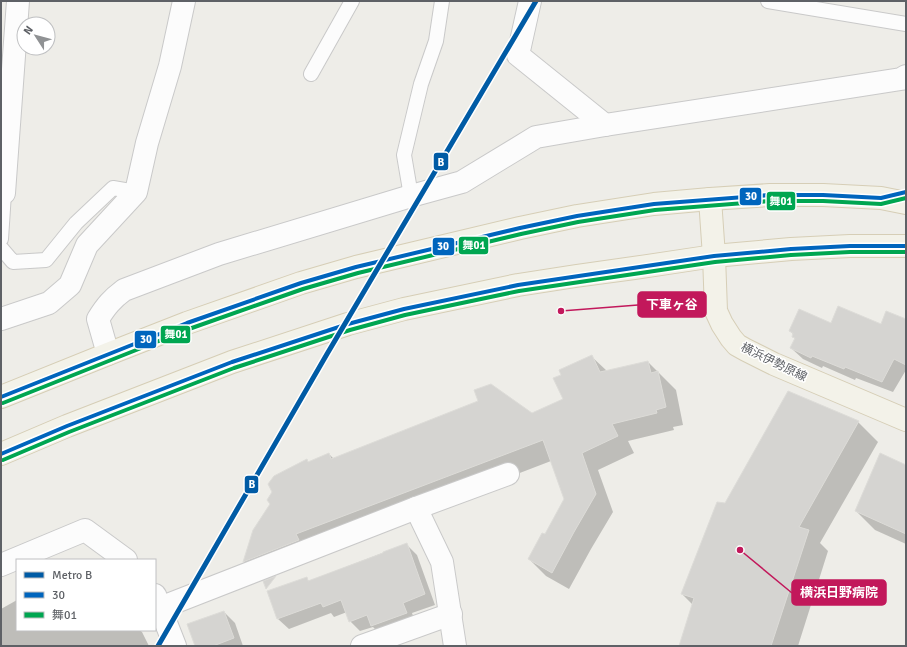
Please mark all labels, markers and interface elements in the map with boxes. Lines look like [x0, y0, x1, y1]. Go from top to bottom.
north arrow [16, 16, 56, 56]
text: N [21, 23, 36, 37]
line badge: B [433, 152, 449, 171]
text: B [438, 156, 445, 169]
line badge: 30 [739, 187, 762, 206]
text: 30 [745, 190, 757, 203]
line badge: 舞01 [766, 191, 796, 211]
text: 舞01 [770, 195, 792, 208]
line badge: 舞01 [458, 236, 489, 255]
line badge: 30 [432, 237, 455, 256]
text: 舞01 [463, 239, 485, 252]
text: 30 [437, 240, 449, 253]
callout: 下車ヶ谷 [638, 292, 706, 317]
text: 下車ヶ谷 [646, 297, 698, 313]
line badge: 舞01 [160, 325, 191, 344]
text: 舞01 [165, 328, 187, 341]
line badge: 30 [134, 330, 157, 349]
text: 30 [140, 333, 152, 346]
street label: 横浜伊勢原線 [738, 340, 809, 385]
line badge: B [244, 475, 259, 494]
text: B [249, 478, 256, 491]
legend [16, 559, 156, 631]
text: Metro B [52, 568, 92, 583]
callout: 横浜日野病院 [792, 580, 886, 605]
text: 横浜日野病院 [800, 585, 878, 601]
text: 30 [52, 588, 65, 603]
text: 舞01 [52, 608, 77, 623]

